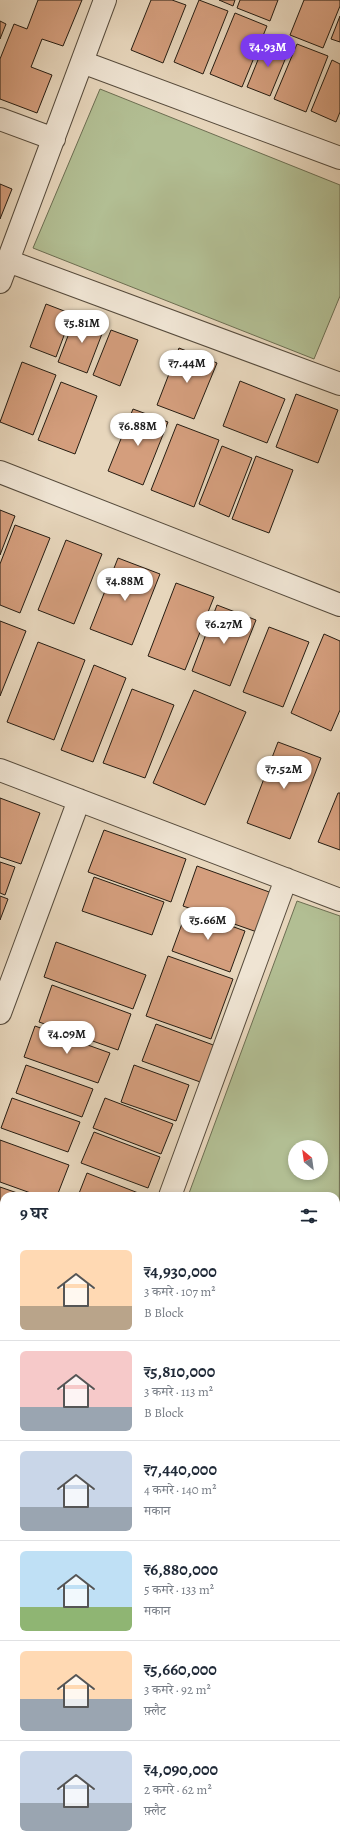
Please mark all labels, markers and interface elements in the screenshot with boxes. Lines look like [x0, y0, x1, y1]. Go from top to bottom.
pin: ₹4.93M [235, 34, 301, 68]
text: ₹4.93M [249, 38, 287, 55]
pin: ₹5.81M [49, 310, 115, 344]
text: ₹5.81M [64, 314, 100, 331]
pin: ₹7.44M [154, 350, 220, 384]
text: ₹7.44M [168, 354, 206, 371]
pin: ₹6.88M [105, 413, 171, 447]
text: ₹6.88M [119, 417, 157, 434]
pin: ₹4.88M [92, 568, 158, 602]
text: ₹4.88M [106, 572, 144, 589]
pin: ₹6.27M [191, 611, 257, 645]
text: ₹6.27M [205, 615, 243, 632]
pin: ₹7.52M [251, 756, 317, 790]
text: ₹7.52M [266, 760, 302, 777]
pin: ₹5.66M [175, 907, 241, 941]
text: ₹5.66M [189, 911, 227, 928]
pin: ₹4.09M [34, 1021, 100, 1055]
text: ₹4.09M [48, 1025, 86, 1042]
north arrow [288, 1140, 328, 1180]
map controls [288, 1140, 328, 1180]
text: 9 घर [20, 1202, 48, 1225]
icon: filters [298, 1205, 320, 1227]
text: ₹4,930,000 [144, 1260, 217, 1283]
icon: home [52, 1266, 100, 1314]
text: 3 कमरे · 107 m² [144, 1283, 216, 1300]
text: B Block [144, 1304, 184, 1321]
text: ₹5,810,000 [144, 1360, 215, 1383]
icon: home [52, 1367, 100, 1415]
text: 3 कमरे · 113 m² [144, 1383, 213, 1400]
text: B Block [144, 1404, 184, 1421]
text: ₹7,440,000 [144, 1458, 217, 1481]
icon: home [52, 1467, 100, 1515]
text: 4 कमरे · 140 m² [144, 1481, 216, 1498]
text: मकान [144, 1502, 170, 1519]
text: ₹6,880,000 [144, 1558, 218, 1581]
icon: home [52, 1567, 100, 1615]
text: 5 कमरे · 133 m² [144, 1581, 214, 1598]
text: मकान [144, 1602, 170, 1619]
text: ₹5,660,000 [144, 1658, 217, 1681]
icon: home [52, 1667, 100, 1715]
text: 3 कमरे · 92 m² [144, 1681, 211, 1698]
text: फ़्लैट [144, 1702, 166, 1719]
text: ₹4,090,000 [144, 1758, 218, 1781]
icon: home [52, 1767, 100, 1815]
text: 2 कमरे · 62 m² [144, 1781, 212, 1798]
text: फ़्लैट [144, 1802, 166, 1819]

